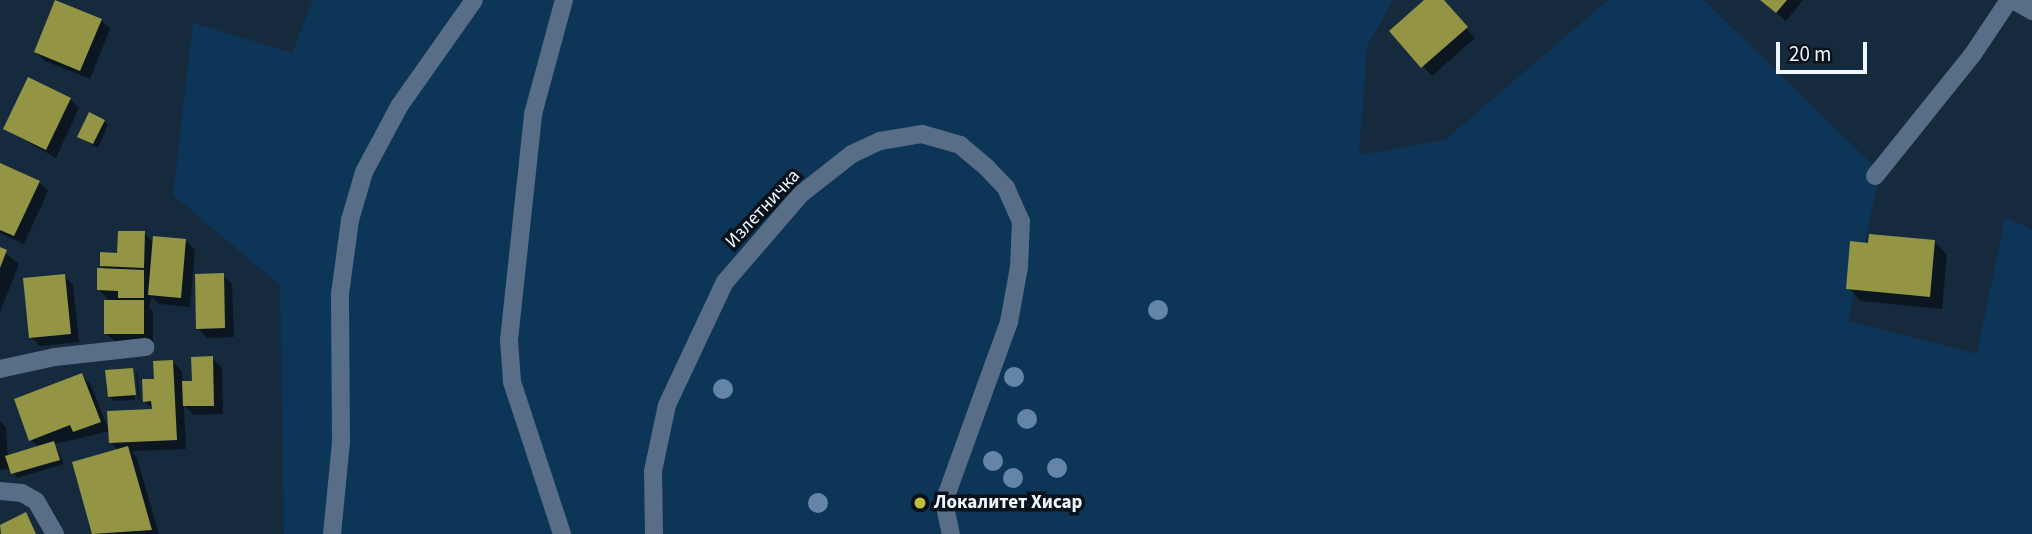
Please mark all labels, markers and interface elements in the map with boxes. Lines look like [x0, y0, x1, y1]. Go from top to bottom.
scale bar [1780, 28, 1871, 72]
text: 20 m [1789, 39, 1831, 69]
street label: Излетничка [721, 165, 805, 253]
place label: Локалитет Хисар [934, 492, 1082, 514]
marker: Локалитет Хисар [912, 495, 928, 511]

